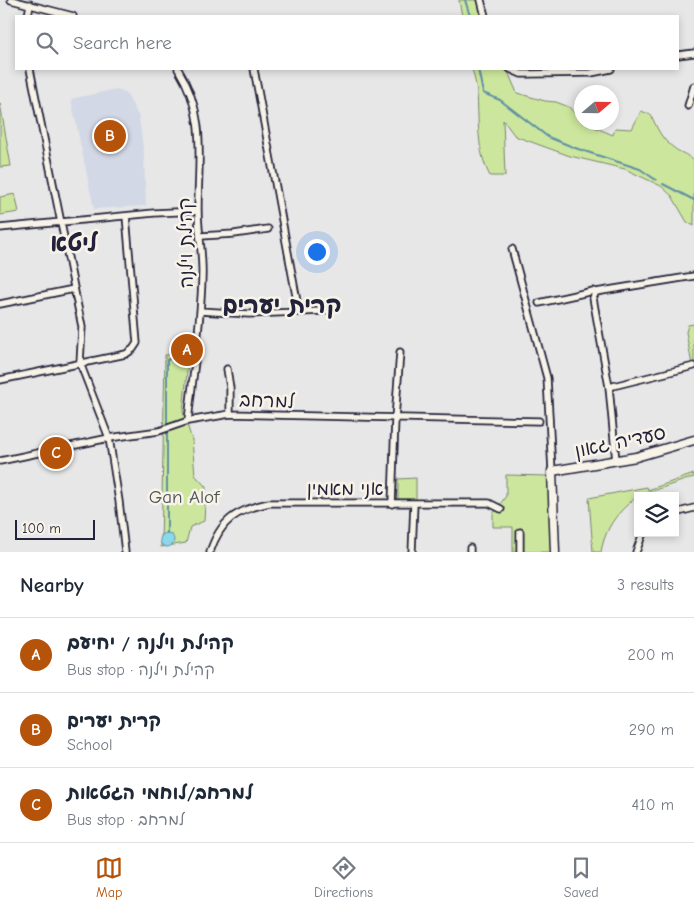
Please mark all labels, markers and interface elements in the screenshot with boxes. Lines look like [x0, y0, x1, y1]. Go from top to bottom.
search box [15, 15, 679, 70]
icon: search [33, 29, 61, 57]
text: Search here [73, 32, 172, 54]
north arrow [574, 85, 619, 130]
pin: B [94, 117, 126, 155]
street label: קהילת וילנה [174, 197, 199, 289]
district label: ליטא [51, 229, 98, 257]
your location [304, 239, 330, 265]
district label: קרית יערים [223, 291, 341, 319]
pin: A [171, 331, 203, 369]
street label: למרחב [239, 389, 296, 413]
street label: סעדיה גאון [573, 422, 668, 463]
pin: C [40, 434, 72, 472]
street label: אני מאמין [307, 478, 383, 501]
park label: Gan Alof [149, 486, 221, 508]
map controls [634, 492, 679, 537]
button: layers [634, 492, 679, 537]
scale bar [15, 517, 95, 540]
text: 100 m [22, 520, 61, 537]
text: Nearby [20, 573, 84, 597]
text: 3 results [617, 576, 674, 594]
text: קהילת וילנה / יחיעם [67, 632, 234, 654]
text: A [32, 646, 40, 664]
text: 200 m [628, 646, 674, 664]
text: Bus stop · קהילת וילנה [67, 661, 215, 679]
text: קרית יערים [67, 710, 161, 732]
text: B [31, 721, 41, 739]
text: 290 m [629, 721, 674, 739]
text: School [67, 736, 113, 754]
text: למרחב/לוחמי הגטאות [67, 782, 253, 804]
text: C [31, 796, 41, 814]
text: 410 m [632, 796, 674, 814]
text: Bus stop · למרחב [67, 811, 185, 829]
tab: Map [95, 854, 123, 901]
tab: Directions [314, 854, 373, 901]
tab: Saved [564, 854, 599, 901]

